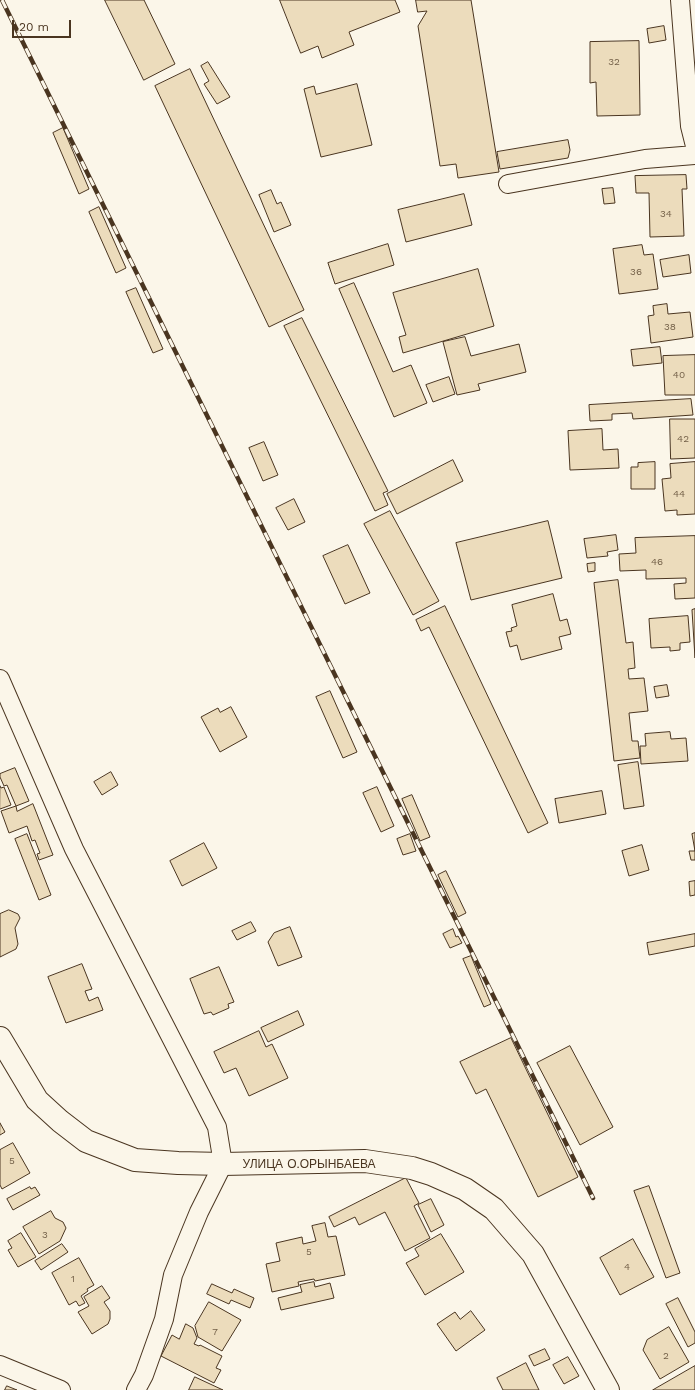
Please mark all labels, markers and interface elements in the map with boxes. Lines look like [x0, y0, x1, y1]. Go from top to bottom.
scale bar [14, 12, 73, 38]
text: 20 m [19, 20, 49, 34]
house number: 32 [608, 56, 620, 68]
house number: 34 [660, 208, 672, 220]
house number: 36 [630, 266, 642, 278]
house number: 38 [664, 321, 676, 333]
house number: 40 [673, 369, 685, 381]
house number: 42 [677, 433, 689, 445]
house number: 44 [673, 488, 685, 500]
house number: 46 [651, 556, 663, 568]
house number: 5 [9, 1155, 15, 1167]
street label: УЛИЦА О.ОРЫНБАЕВА [242, 1157, 376, 1171]
house number: 3 [42, 1229, 48, 1241]
house number: 5 [306, 1246, 312, 1258]
house number: 4 [624, 1261, 630, 1273]
house number: 1 [71, 1273, 75, 1285]
house number: 7 [212, 1326, 218, 1338]
house number: 2 [663, 1350, 669, 1362]

